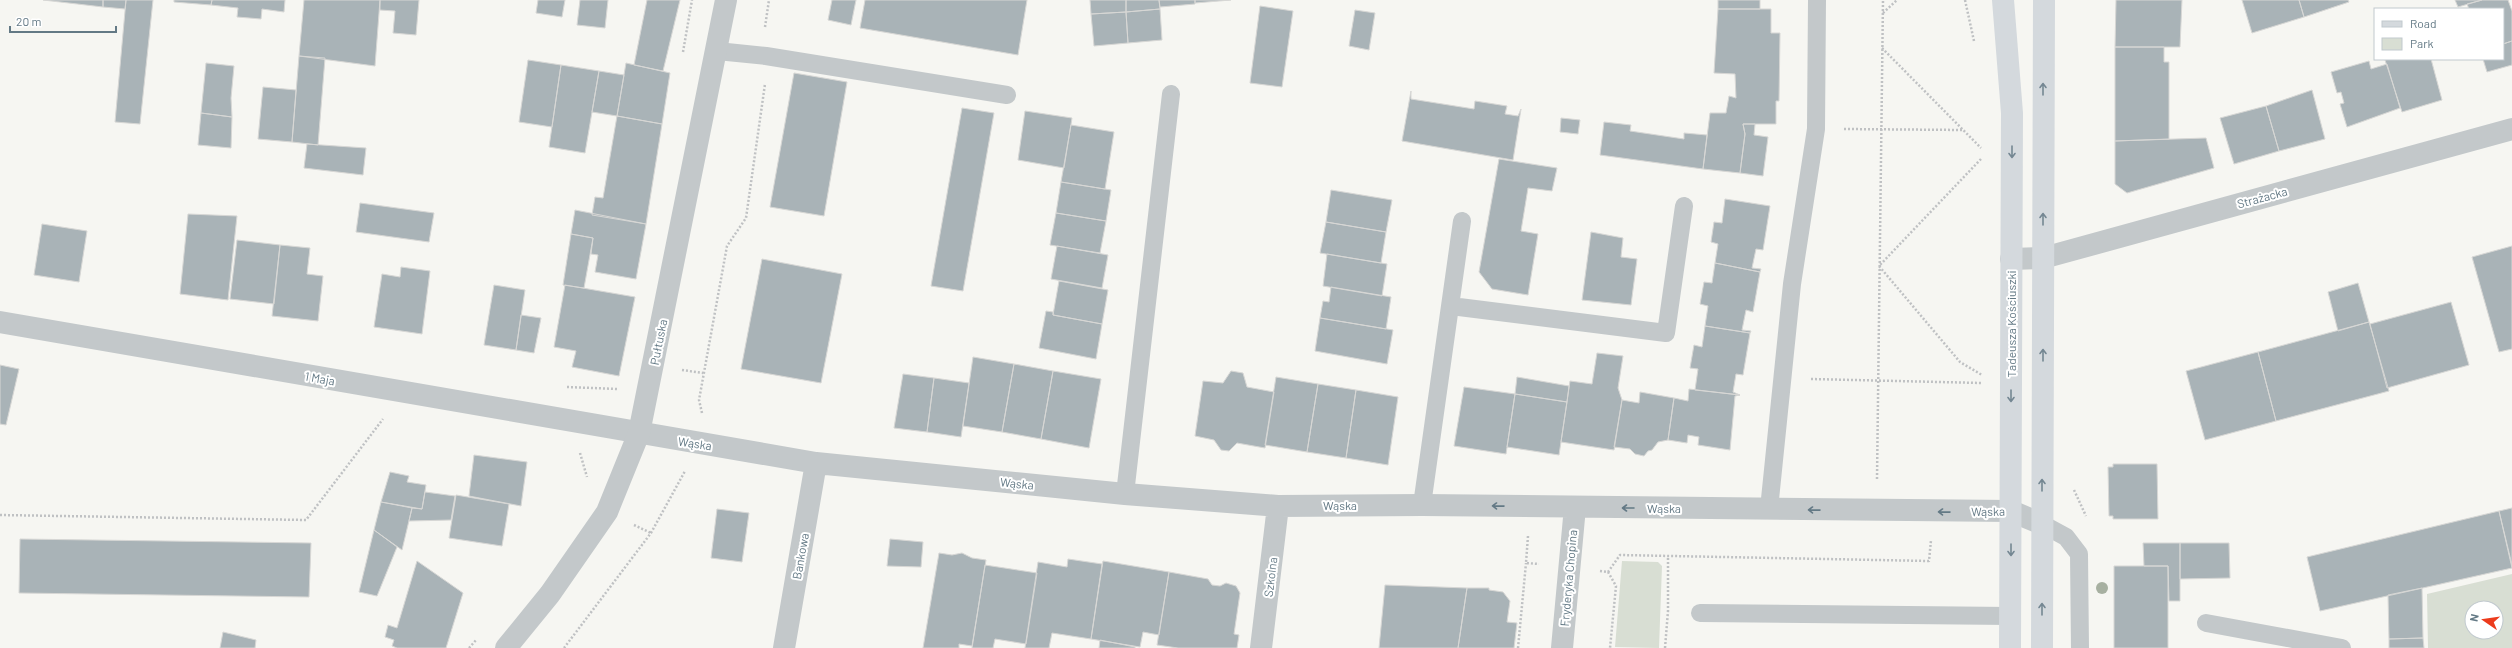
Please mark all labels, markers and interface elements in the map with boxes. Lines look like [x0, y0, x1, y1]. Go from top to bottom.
scale bar [10, 8, 116, 34]
legend [2374, 8, 2504, 60]
text: 20 m [16, 14, 42, 28]
text: Road [2410, 16, 2437, 30]
text: Park [2410, 36, 2434, 50]
one-way arrow [2039, 83, 2047, 96]
one-way arrow [2008, 145, 2016, 158]
street label: Strażacka [2235, 184, 2289, 210]
one-way arrow [2039, 213, 2047, 226]
street label: Tadeusza Kościuszki [2004, 270, 2018, 378]
street label: Pułtuska [647, 318, 669, 366]
one-way arrow [2039, 349, 2047, 362]
street label: 1 Maja [304, 368, 336, 388]
one-way arrow [2007, 389, 2015, 402]
street label: Wąska [677, 434, 713, 452]
street label: Wąska [999, 474, 1035, 492]
one-way arrow [2038, 479, 2046, 492]
street label: Wąska [1323, 498, 1357, 512]
street label: Wąska [1647, 501, 1681, 515]
one-way arrow [1492, 502, 1505, 510]
one-way arrow [1622, 504, 1635, 512]
street label: Wąska [1971, 504, 2005, 518]
one-way arrow [1808, 506, 1821, 513]
one-way arrow [1938, 508, 1951, 516]
street label: Fryderyka Chopina [1557, 529, 1579, 627]
street label: Bankowa [789, 532, 811, 580]
one-way arrow [2007, 543, 2015, 556]
street label: Szkolna [1261, 556, 1279, 598]
north arrow [2464, 600, 2504, 640]
one-way arrow [2038, 603, 2046, 616]
text: N [2467, 613, 2481, 623]

